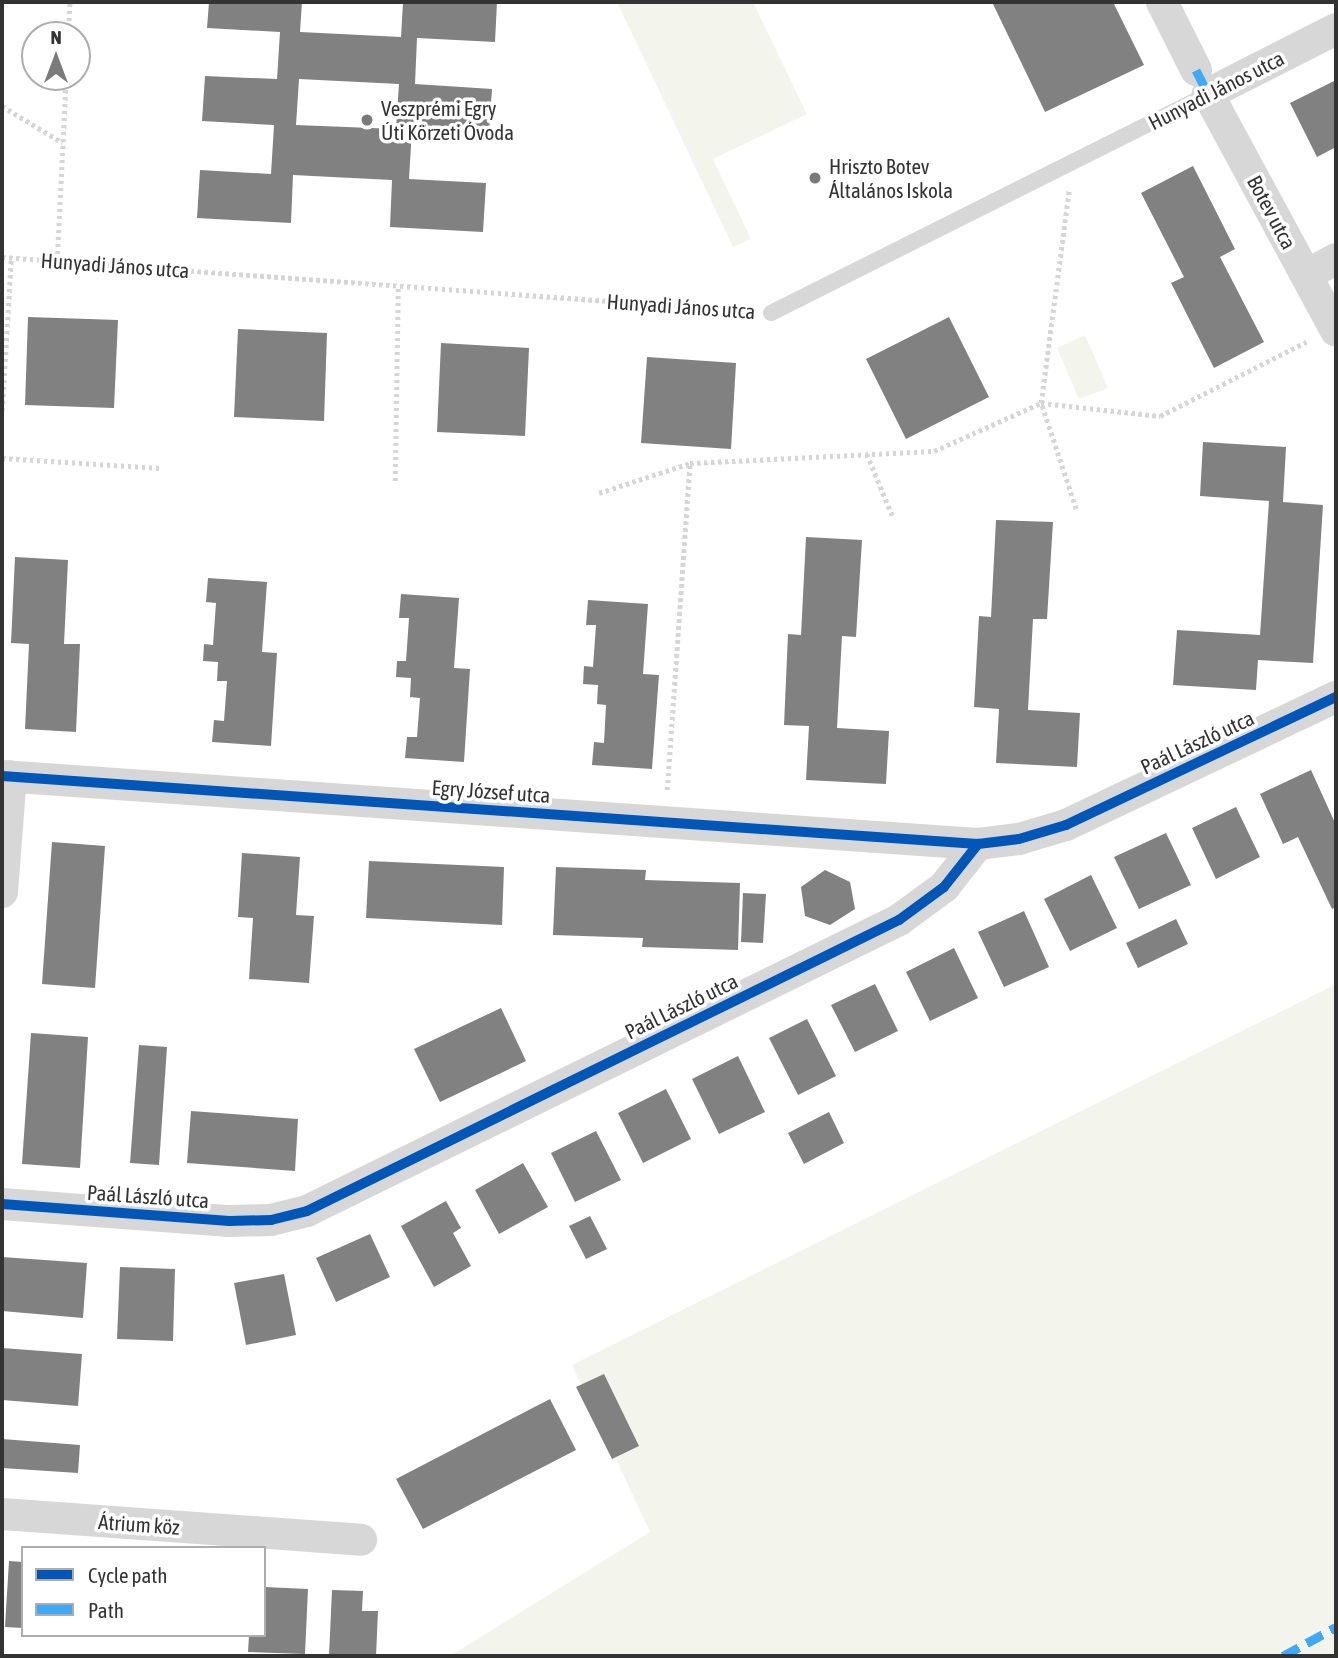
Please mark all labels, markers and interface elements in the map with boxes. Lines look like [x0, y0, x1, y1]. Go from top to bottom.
north arrow [21, 21, 91, 91]
text: N [50, 26, 62, 48]
street label: Hunyadi János utca [1144, 45, 1288, 135]
place label: Veszprémi Egry Úti Körzeti Óvoda [381, 95, 514, 145]
marker: Veszprémi Egry Úti Körzeti Óvoda [359, 112, 375, 128]
place label: Hriszto Botev Általános Iskola [829, 153, 953, 203]
marker: Hriszto Botev Általános Iskola [807, 170, 823, 186]
street label: Botev utca [1242, 171, 1302, 253]
street label: Hunyadi János utca [40, 247, 190, 283]
street label: Hunyadi János utca [606, 288, 756, 324]
street label: Paál László utca [1136, 705, 1258, 779]
street label: Egry József utca [431, 774, 551, 808]
street label: Paál László utca [621, 968, 741, 1044]
street label: Paál László utca [86, 1179, 210, 1213]
street label: Átrium köz [97, 1509, 181, 1539]
legend [21, 1546, 266, 1637]
text: Cycle path [88, 1563, 167, 1587]
text: Path [88, 1598, 124, 1622]

